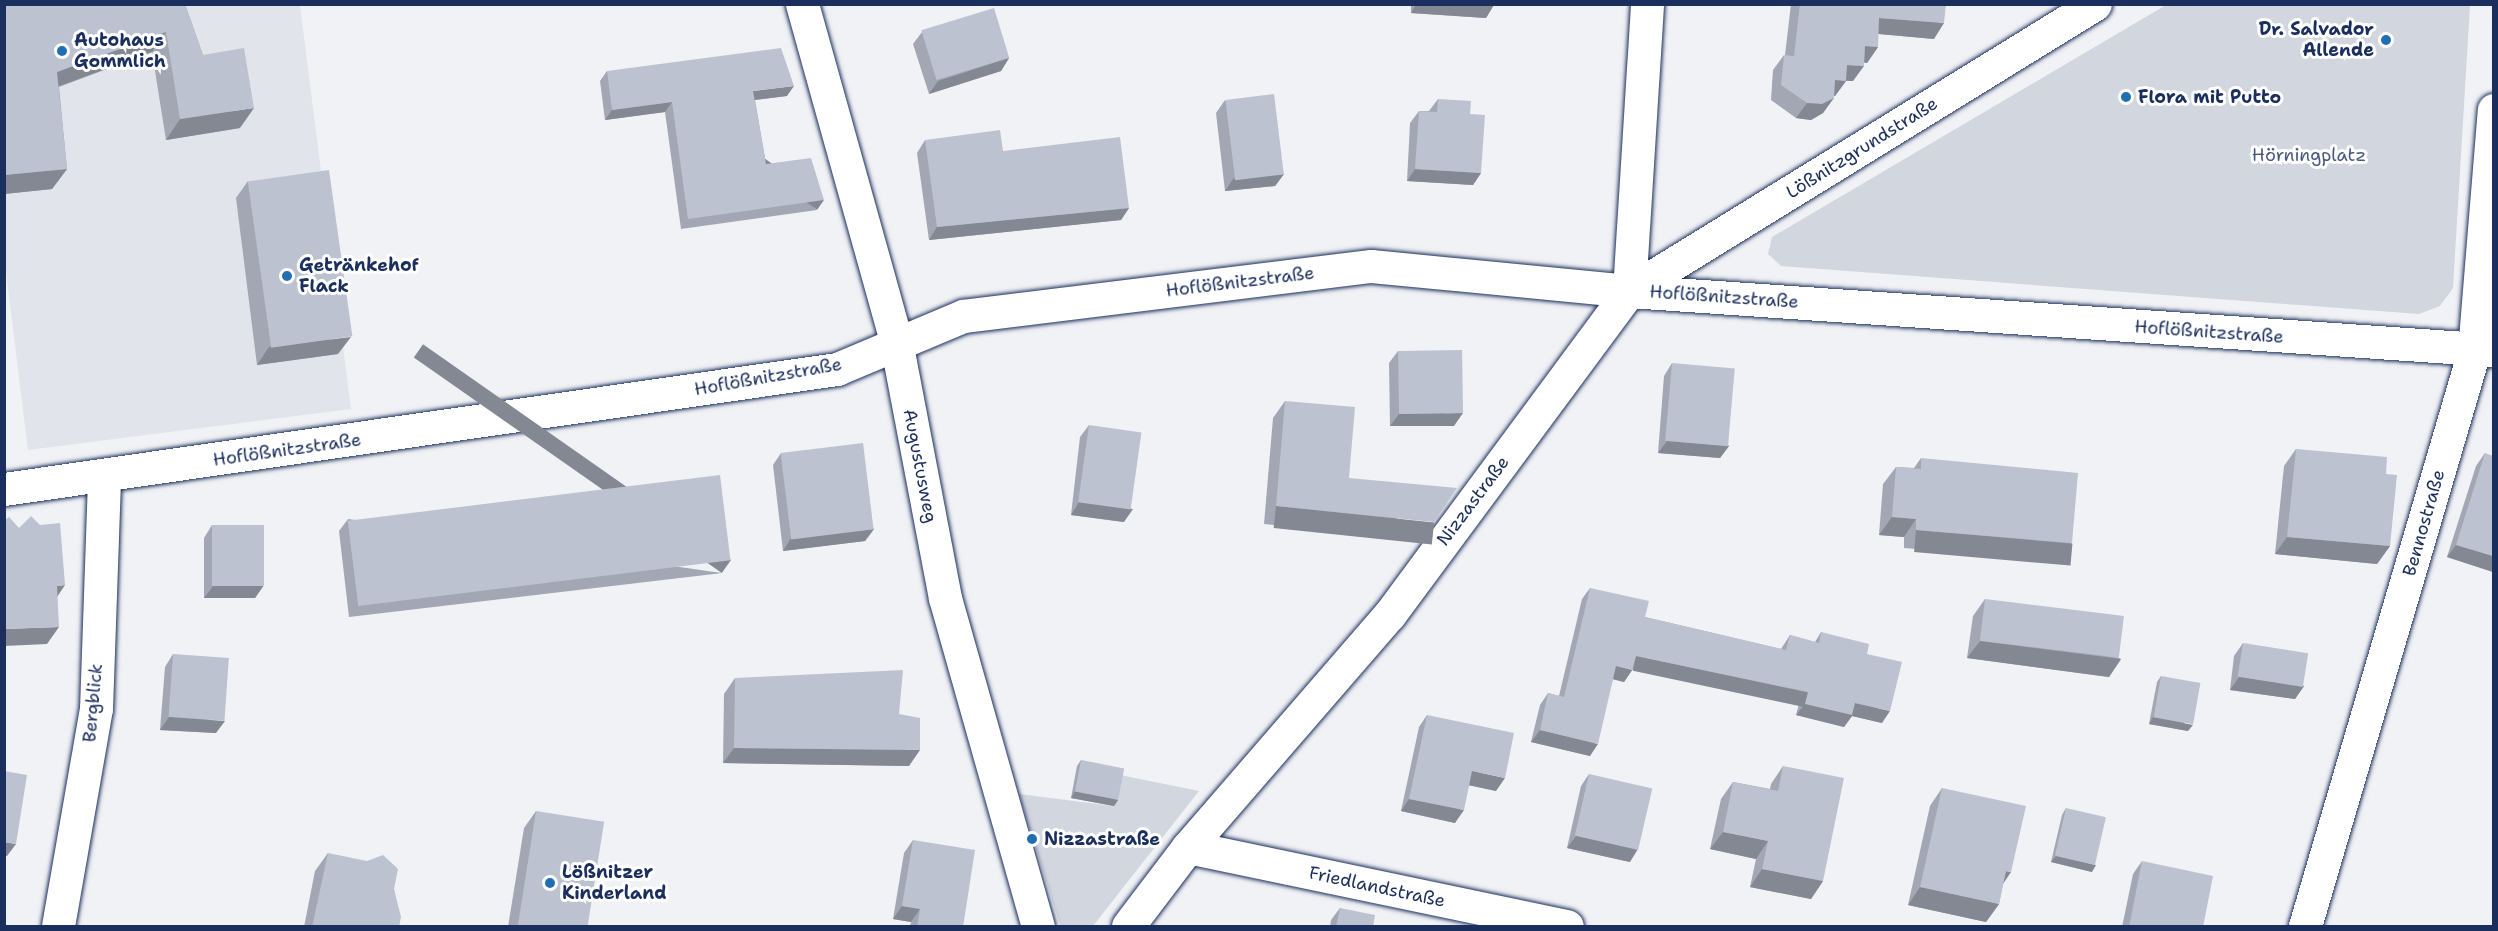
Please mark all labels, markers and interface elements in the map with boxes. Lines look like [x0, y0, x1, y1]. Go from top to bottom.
place label: Dr. Salvador Allende [2259, 19, 2374, 62]
place label: Autohaus Gommlich [74, 30, 166, 72]
marker: Dr. Salvador Allende [2379, 33, 2393, 47]
marker: Autohaus Gommlich [55, 44, 69, 58]
place label: Flora mit Putto [2138, 86, 2281, 108]
marker: Flora mit Putto [2119, 90, 2133, 104]
street label: Lößnitzgrundstraße [1782, 93, 1942, 203]
park label: Hörningplatz [2252, 144, 2366, 166]
place label: Getränkehof Flack [299, 255, 419, 298]
street label: Hoflößnitzstraße [1165, 262, 1315, 302]
marker: Getränkehof Flack [280, 269, 294, 283]
street label: Hoflößnitzstraße [1649, 281, 1799, 313]
street label: Hoflößnitzstraße [2134, 316, 2284, 348]
street label: Hoflößnitzstraße [693, 353, 843, 401]
street label: Augustusweg [898, 407, 942, 525]
street label: Hoflößnitzstraße [212, 429, 362, 471]
street label: Nizzastraße [1432, 452, 1514, 550]
street label: Bennostraße [2398, 467, 2450, 579]
street label: Bergblick [79, 663, 107, 743]
place label: Nizzastraße [1044, 828, 1160, 850]
marker: Nizzastraße [1025, 832, 1039, 846]
place label: Lößnitzer Kinderland [562, 862, 667, 904]
street label: Friedlandstraße [1307, 862, 1447, 912]
marker: Lößnitzer Kinderland [543, 876, 557, 890]

